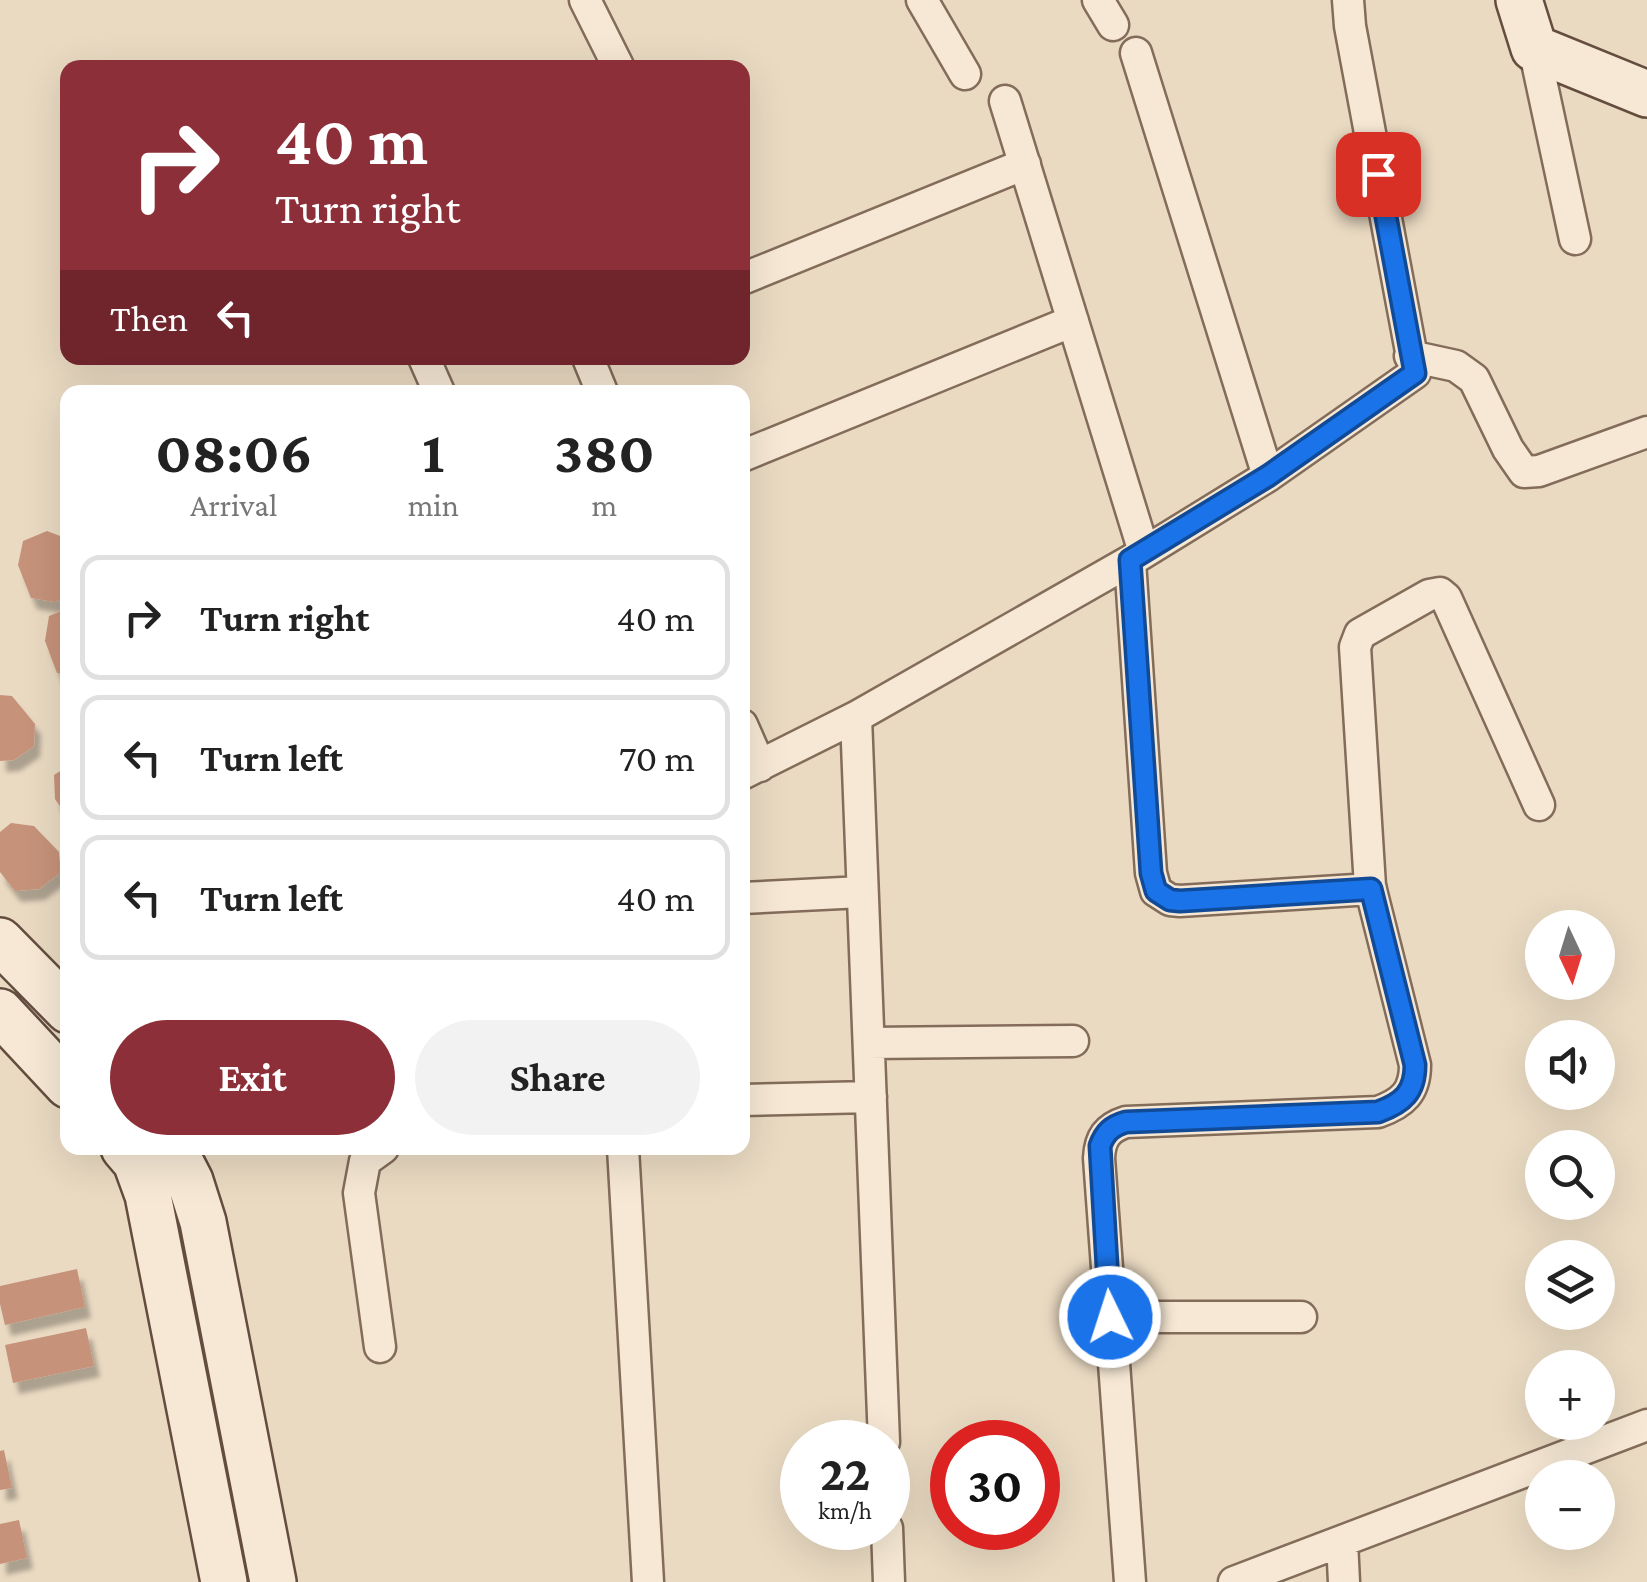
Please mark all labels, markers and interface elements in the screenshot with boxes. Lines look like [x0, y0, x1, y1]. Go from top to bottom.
icon: right [110, 100, 240, 230]
text: 40 m [275, 101, 428, 179]
pin [1336, 132, 1421, 217]
icon: arrive [1351, 147, 1406, 202]
text: Turn right [275, 183, 460, 233]
icon: left [208, 290, 263, 345]
text: Then [110, 297, 188, 339]
text: 08:06 [155, 418, 312, 485]
text: 1 [422, 418, 445, 485]
text: 380 [554, 418, 655, 485]
text: Arrival [190, 487, 277, 523]
text: min [408, 487, 459, 523]
text: m [592, 487, 617, 523]
icon: right [115, 590, 170, 645]
text: Turn right [200, 597, 369, 639]
text: 40 m [616, 597, 695, 639]
icon: left [115, 730, 170, 785]
text: Turn left [200, 737, 343, 779]
text: 70 m [619, 737, 695, 779]
icon: left [115, 870, 170, 925]
text: Turn left [200, 877, 343, 919]
text: 40 m [616, 877, 695, 919]
north arrow [1525, 910, 1615, 1000]
map controls [1525, 910, 1615, 1550]
button: Exit [110, 1020, 395, 1135]
button: Share [415, 1020, 700, 1135]
button: sound [1525, 1020, 1615, 1110]
button: search [1525, 1130, 1615, 1220]
button: layers [1525, 1240, 1615, 1330]
position arrow [1058, 1265, 1162, 1369]
button: + [1525, 1350, 1615, 1440]
speed limit sign: 30 [930, 1420, 1060, 1550]
text: 22 [820, 1445, 870, 1501]
button: − [1525, 1460, 1615, 1550]
text: km/h [818, 1497, 872, 1524]

